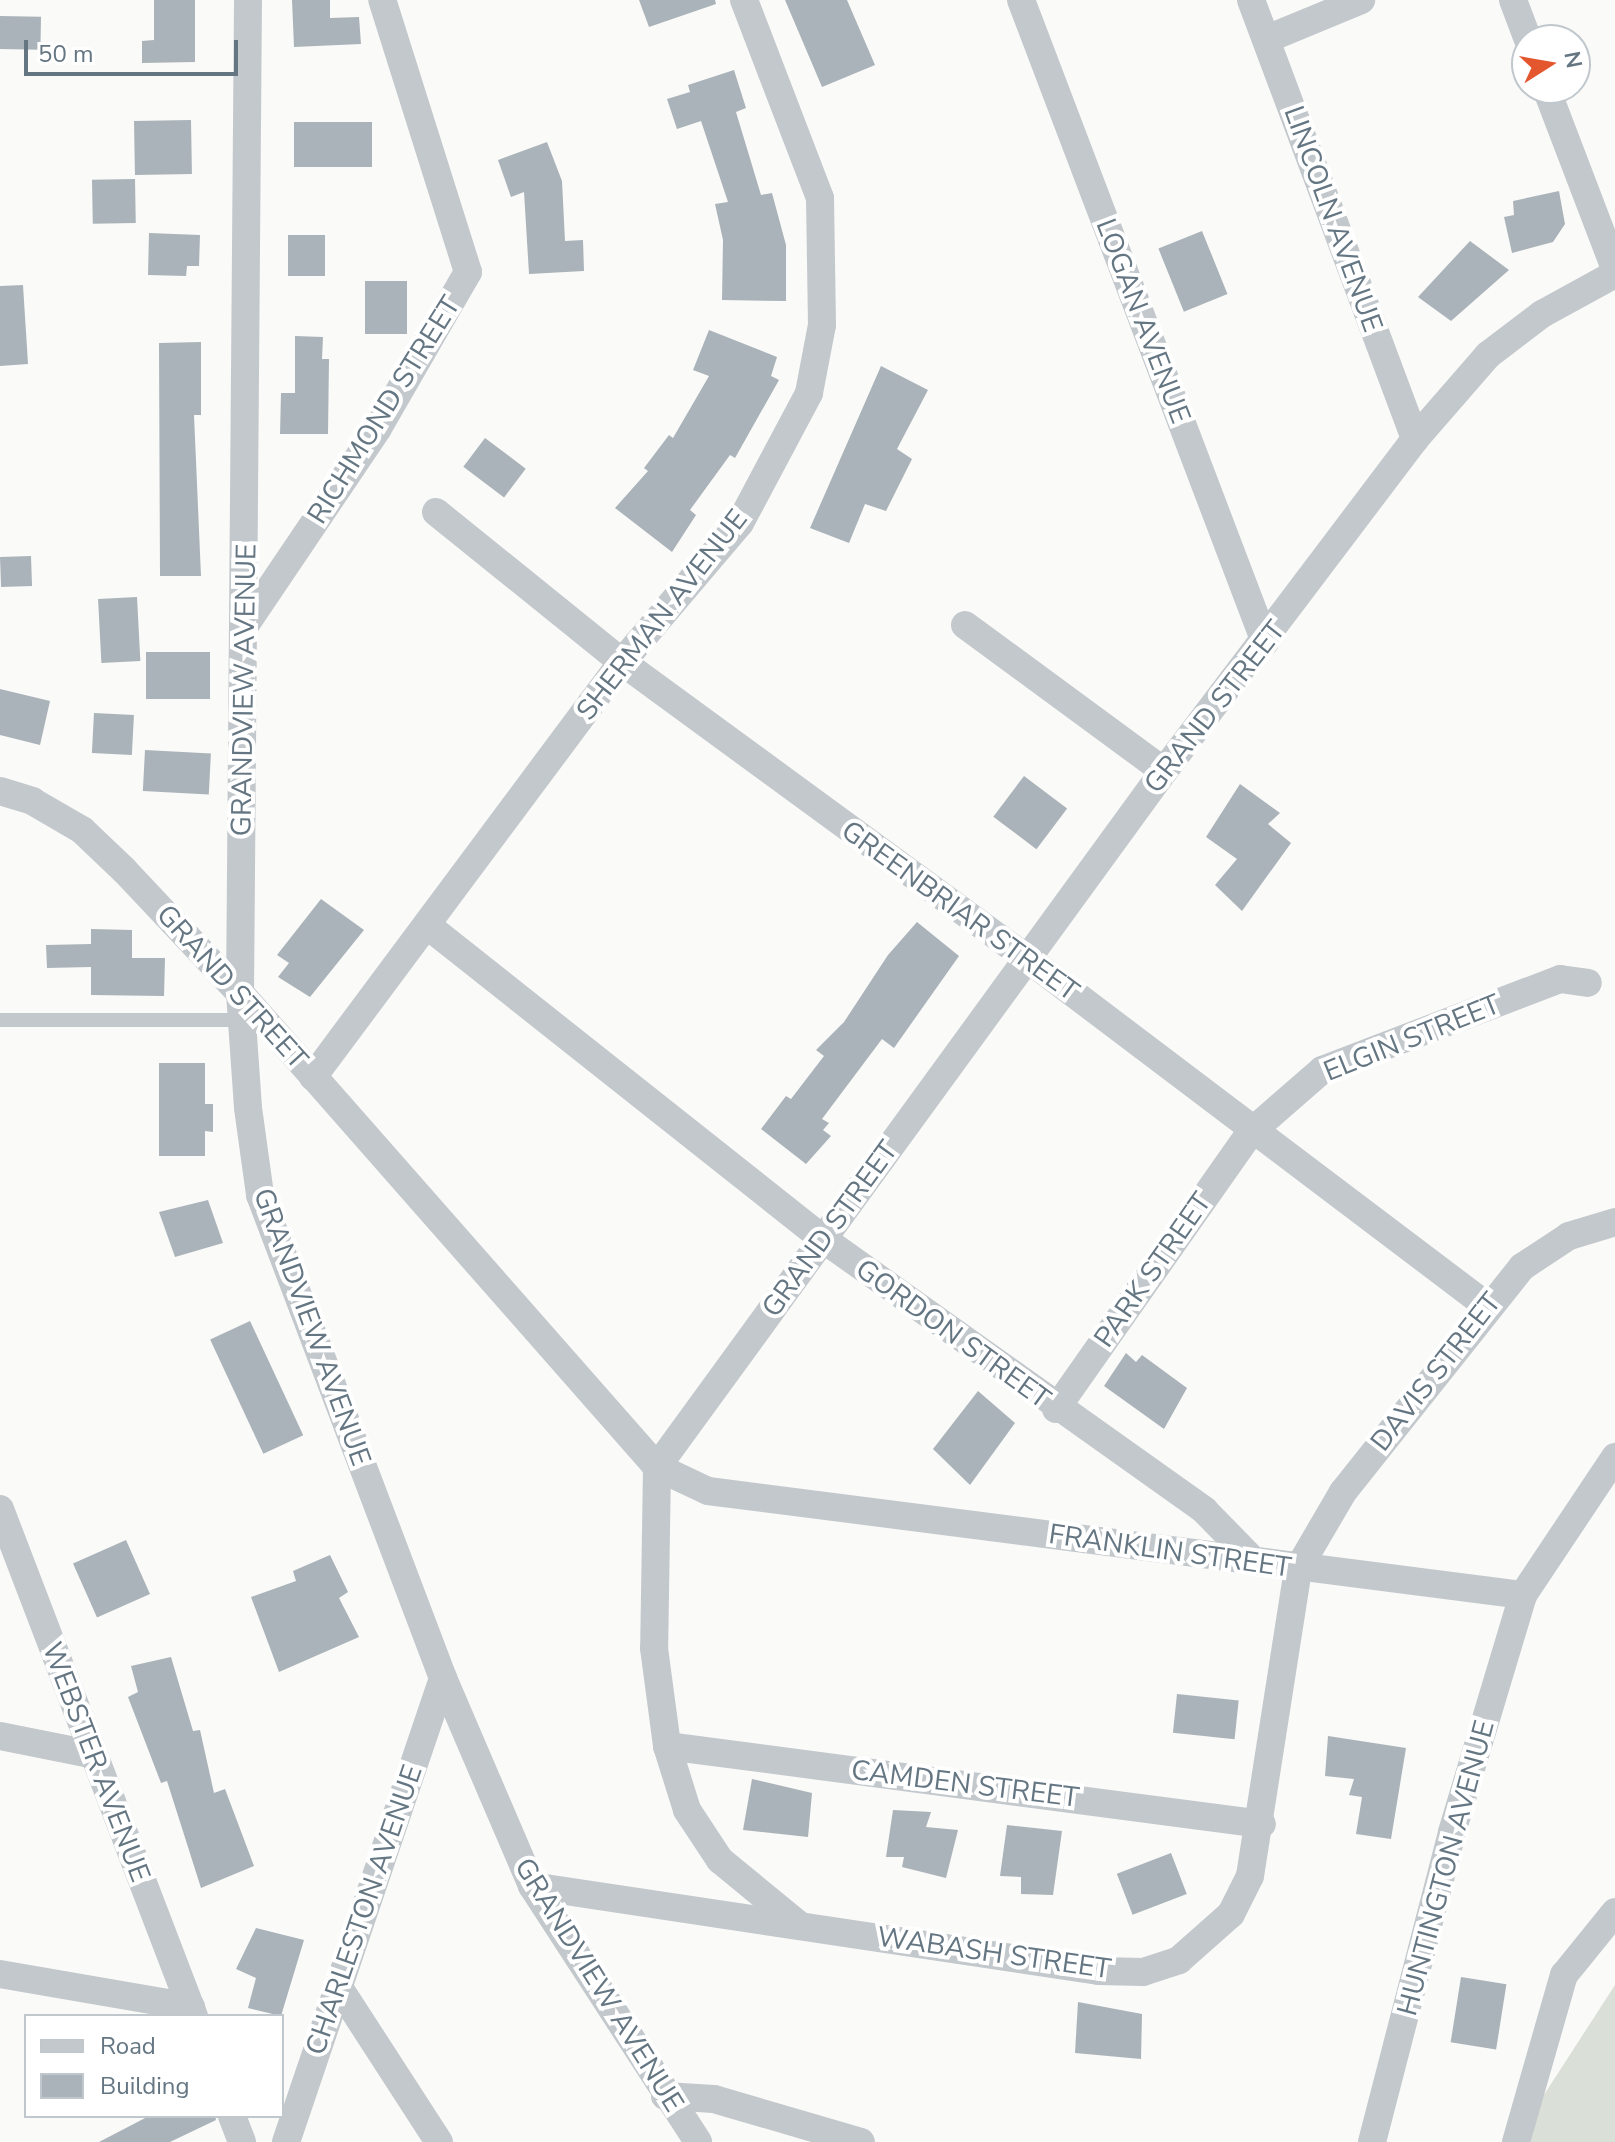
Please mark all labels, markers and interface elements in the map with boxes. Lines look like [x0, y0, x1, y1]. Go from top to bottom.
scale bar [28, 24, 242, 74]
north arrow [1511, 24, 1591, 104]
text: 50 m [38, 38, 94, 70]
text: N [1556, 49, 1589, 71]
street label: LINCOLN AVENUE [1277, 101, 1389, 337]
street label: LOGAN AVENUE [1089, 214, 1197, 428]
street label: RICHMOND STREET [300, 290, 468, 530]
street label: SHERMAN AVENUE [569, 503, 755, 727]
street label: GRANDVIEW AVENUE [225, 543, 263, 837]
street label: GRAND STREET [1137, 614, 1293, 800]
street label: GREENBRIAR STREET [835, 814, 1085, 1008]
street label: GRAND STREET [149, 898, 315, 1076]
street label: ELGIN STREET [1319, 987, 1505, 1089]
street label: GRAND STREET [755, 1134, 905, 1324]
street label: GRANDVIEW AVENUE [246, 1184, 378, 1470]
street label: PARK STREET [1087, 1186, 1219, 1354]
street label: GORDON STREET [849, 1252, 1057, 1416]
street label: DAVIS STREET [1364, 1286, 1508, 1458]
street label: FRANKLIN STREET [1047, 1517, 1293, 1585]
street label: WEBSTER AVENUE [35, 1637, 157, 1887]
street label: HUNTINGTON AVENUE [1390, 1717, 1502, 2019]
street label: CAMDEN STREET [849, 1753, 1081, 1815]
street label: CHARLESTON AVENUE [299, 1761, 429, 2059]
street label: GRANDVIEW AVENUE [507, 1852, 691, 2118]
street label: WABASH STREET [875, 1920, 1113, 1986]
legend [24, 2014, 284, 2118]
text: Road [100, 2030, 156, 2062]
text: Building [100, 2070, 190, 2102]

